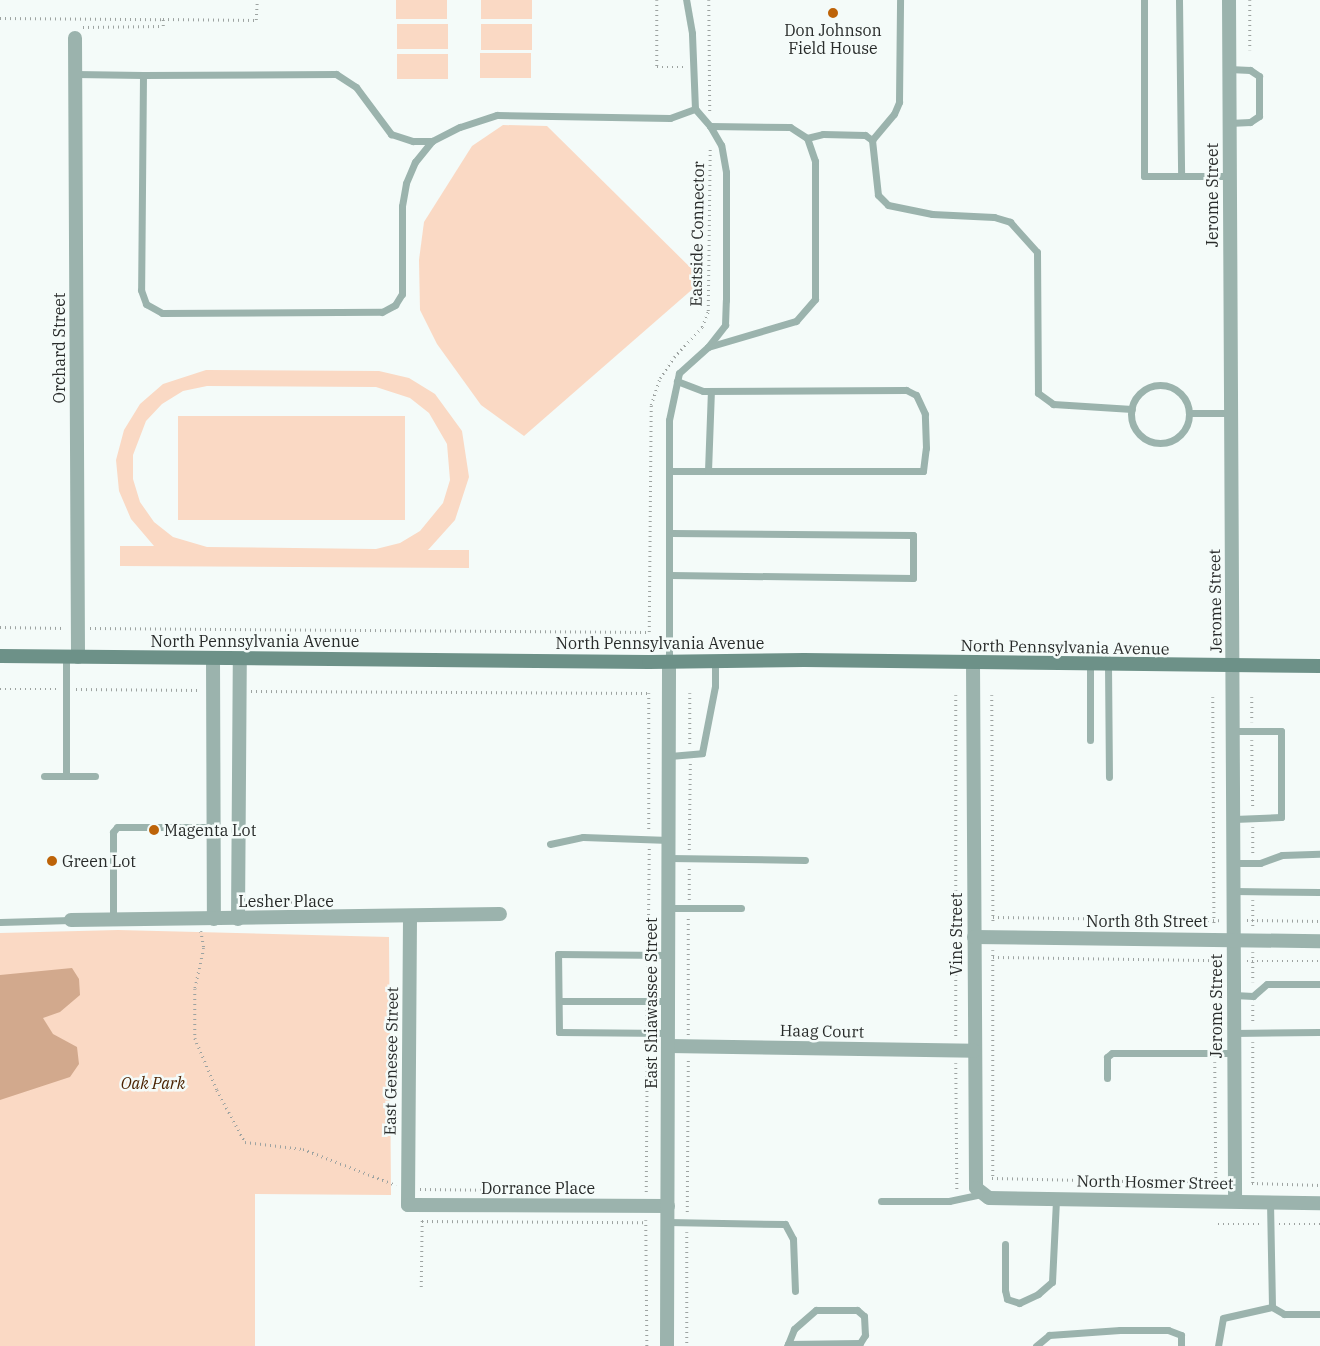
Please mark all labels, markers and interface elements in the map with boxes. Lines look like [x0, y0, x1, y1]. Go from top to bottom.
marker: Don Johnson Field House [827, 7, 839, 19]
place label: Don Johnson Field House [784, 20, 882, 58]
street label: Jerome Street [1202, 143, 1222, 247]
street label: Eastside Connector [686, 161, 708, 307]
street label: Orchard Street [49, 293, 69, 403]
street label: Jerome Street [1204, 549, 1226, 653]
street label: North Pennsylvania Avenue [151, 631, 359, 651]
street label: North Pennsylvania Avenue [556, 633, 764, 653]
street label: North Pennsylvania Avenue [960, 636, 1170, 658]
place label: Magenta Lot [164, 820, 256, 840]
marker: Magenta Lot [148, 824, 160, 836]
place label: Green Lot [62, 851, 136, 871]
marker: Green Lot [46, 855, 58, 867]
street label: Lesher Place [238, 891, 334, 911]
street label: Vine Street [946, 893, 966, 975]
street label: North 8th Street [1086, 911, 1208, 931]
street label: East Shiawassee Street [641, 917, 661, 1089]
street label: Jerome Street [1206, 954, 1226, 1058]
street label: East Genesee Street [380, 987, 402, 1135]
street label: Haag Court [780, 1021, 864, 1041]
park label: Oak Park [121, 1073, 185, 1093]
street label: North Hosmer Street [1076, 1171, 1234, 1193]
street label: Dorrance Place [481, 1178, 595, 1198]

